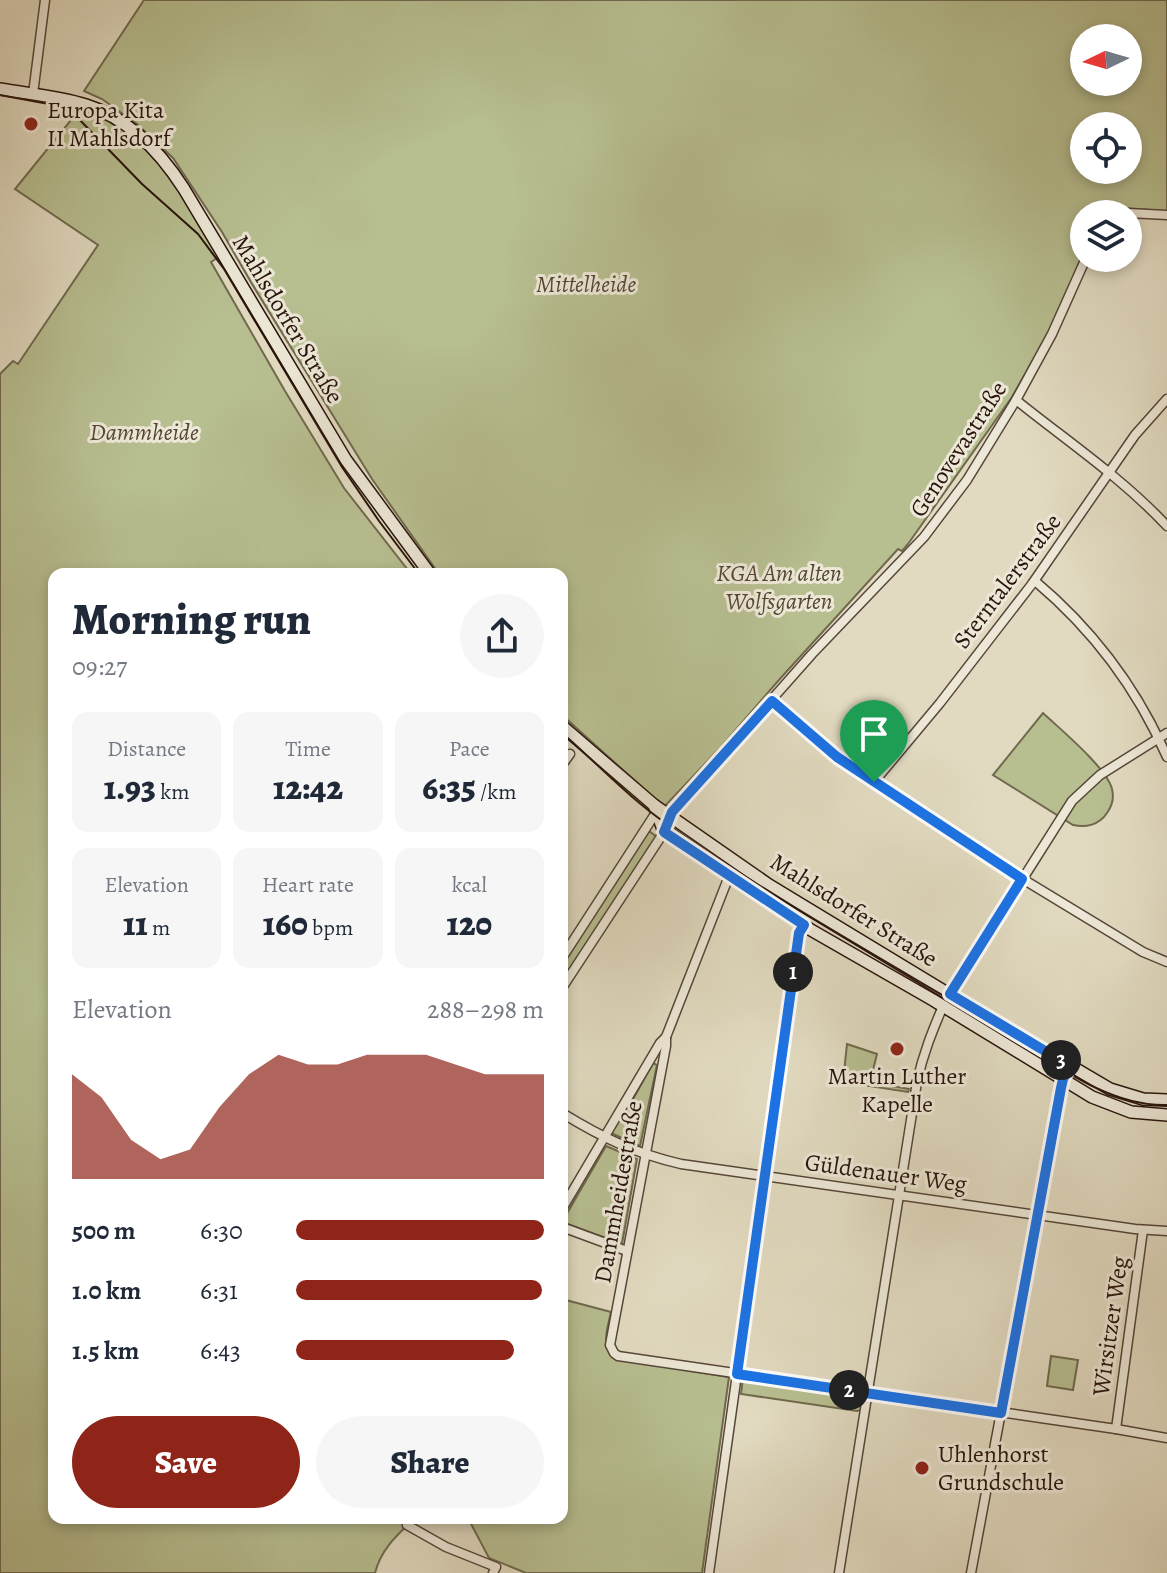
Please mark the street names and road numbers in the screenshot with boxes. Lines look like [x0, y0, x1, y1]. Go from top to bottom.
street label: Mahlsdorfer Straße [225, 229, 351, 409]
street label: Genovevastraße [902, 375, 1014, 523]
street label: Sterntalerstraße [946, 507, 1068, 655]
street label: Mahlsdorfer Straße [764, 846, 944, 974]
street label: Dammheidestraße [586, 1098, 650, 1286]
street label: Güldenauer Weg [803, 1146, 969, 1200]
street label: Wirsitzer Weg [1084, 1254, 1136, 1399]

